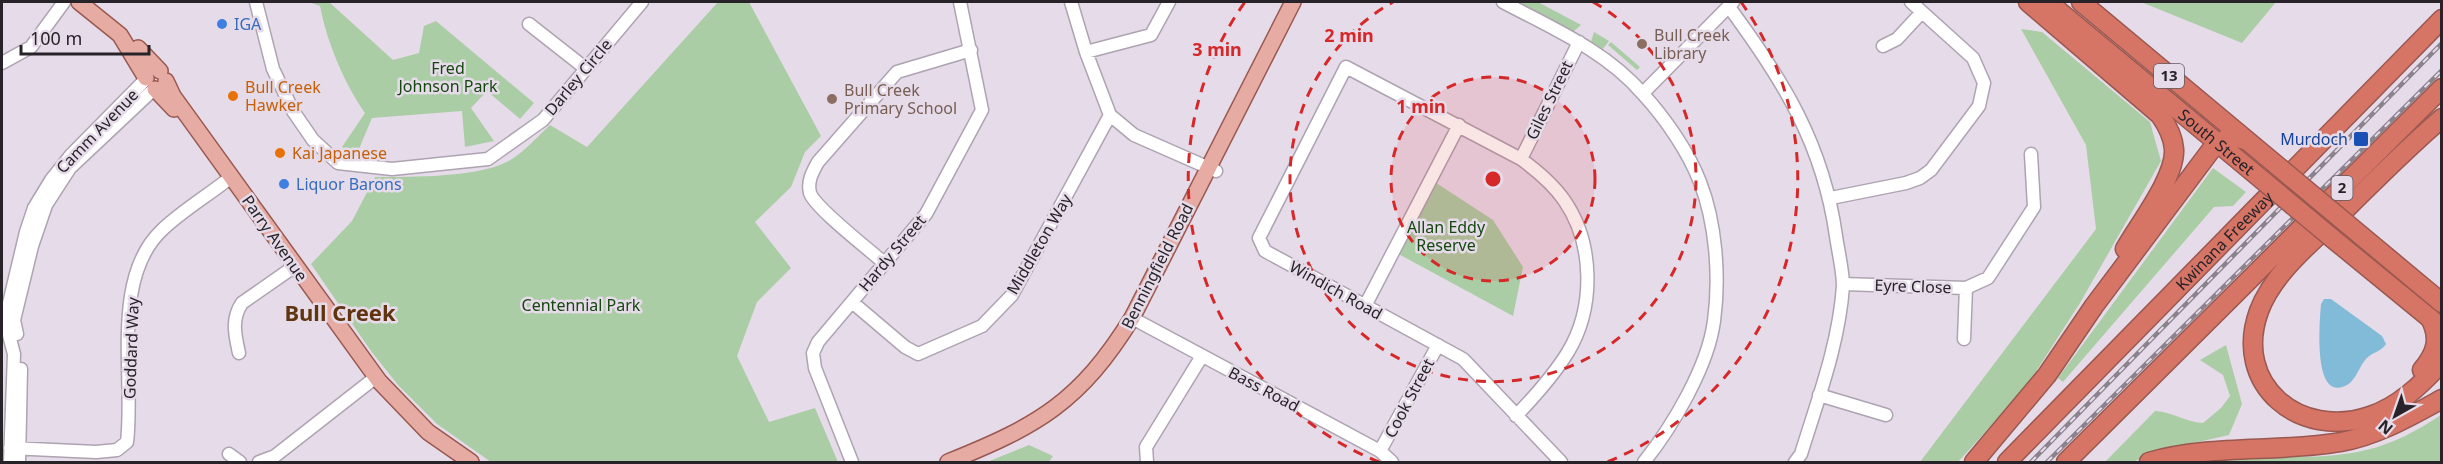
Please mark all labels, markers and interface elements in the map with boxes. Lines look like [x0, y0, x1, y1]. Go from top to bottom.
place label: IGA [234, 13, 262, 35]
marker: IGA [215, 17, 229, 31]
scale bar [21, 18, 148, 56]
text: 2 min [1324, 23, 1374, 47]
place label: Bull Creek Library [1654, 24, 1730, 64]
text: 100 m [30, 26, 82, 50]
street label: Darley Circle [539, 34, 617, 120]
text: 3 min [1192, 37, 1242, 61]
marker: Bull Creek Library [1635, 37, 1649, 51]
park label: Fred Johnson Park [396, 57, 498, 97]
street label: Giles Street [1520, 57, 1578, 143]
road number: 13 [2154, 64, 2184, 88]
place label: Bull Creek Hawker [245, 76, 321, 116]
place label: Bull Creek Primary School [844, 79, 957, 119]
street label: Camm Avenue [51, 84, 143, 178]
marker: Bull Creek Hawker [226, 89, 240, 103]
marker: Bull Creek Primary School [825, 92, 839, 106]
text: 1 min [1396, 94, 1446, 118]
street label: South Street [2174, 104, 2259, 180]
place label: Murdoch [2280, 128, 2348, 150]
marker: Murdoch [2352, 130, 2370, 148]
place label: Kai Japanese [292, 142, 387, 164]
marker: Kai Japanese [273, 146, 287, 160]
centre of rings [1483, 169, 1503, 189]
place label: Liquor Barons [296, 173, 402, 195]
road number: 2 [2332, 176, 2352, 200]
marker: Liquor Barons [277, 177, 291, 191]
street label: Kwinana Freeway [2171, 186, 2278, 295]
street label: Middleton Way [1001, 189, 1077, 298]
street label: Parry Avenue [237, 191, 313, 285]
street label: Benningfield Road [1116, 199, 1198, 333]
street label: Hardy Street [853, 210, 931, 296]
park label: Allan Eddy Reserve [1407, 216, 1486, 256]
street label: Windich Road [1286, 255, 1386, 325]
street label: Eyre Close [1874, 274, 1952, 298]
park label: Centennial Park [522, 294, 641, 316]
street label: Goddard Way [118, 296, 144, 399]
district label: Bull Creek [284, 297, 396, 327]
street label: Cook Street [1379, 354, 1439, 442]
street label: Bass Road [1225, 361, 1303, 417]
north arrow [2365, 386, 2425, 446]
text: N [2373, 415, 2397, 440]

